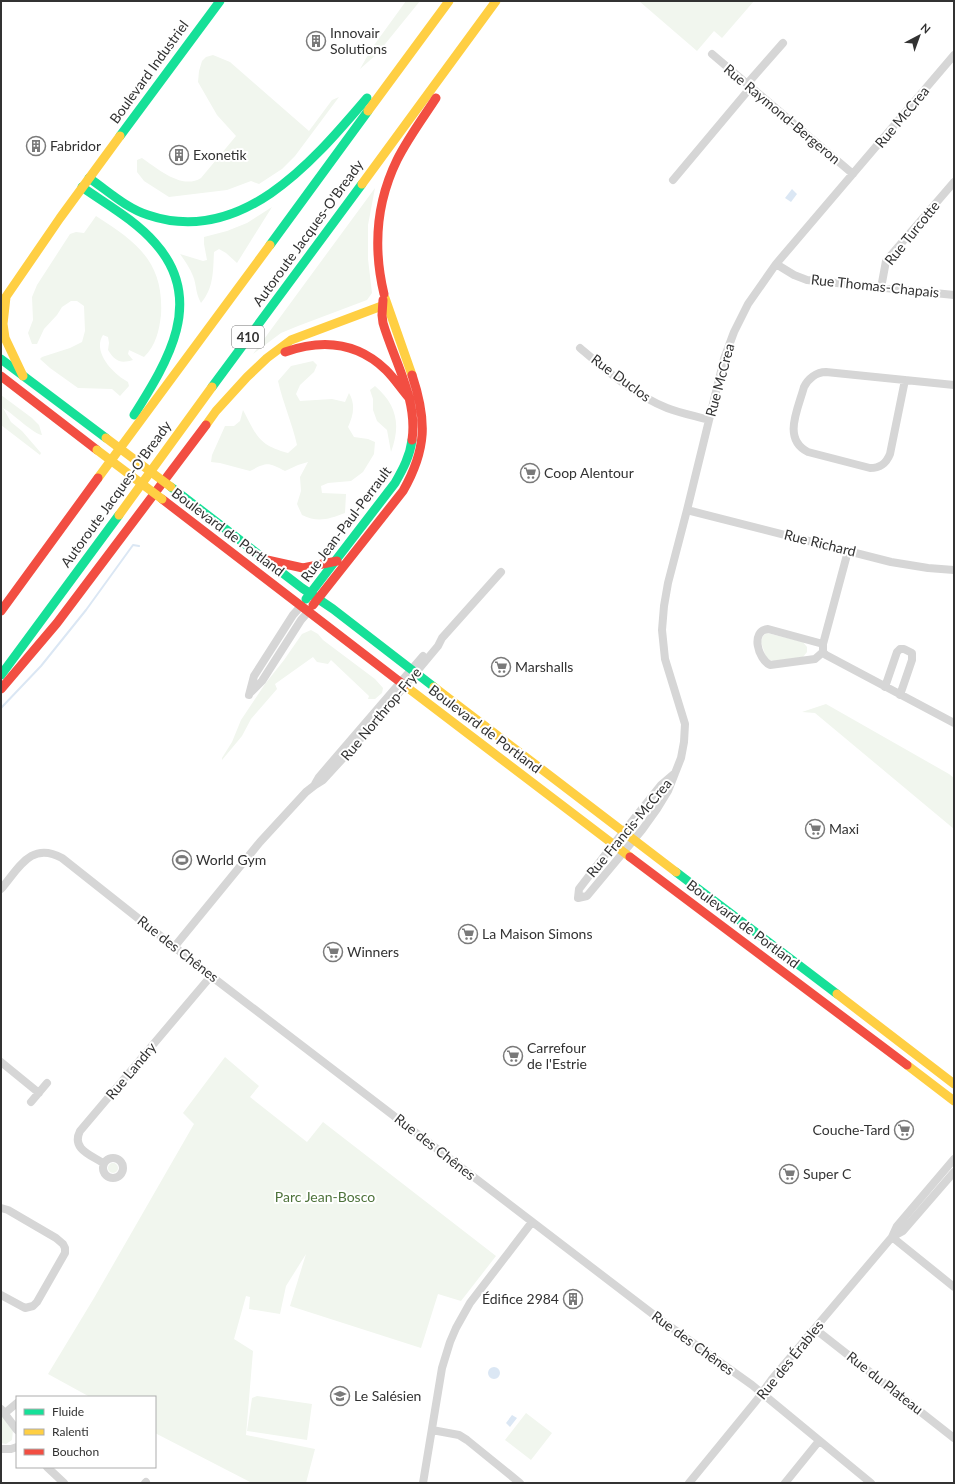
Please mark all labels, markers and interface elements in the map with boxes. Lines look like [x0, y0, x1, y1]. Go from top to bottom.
north arrow [899, 16, 939, 56]
street label: Boulevard Industriel [106, 17, 192, 126]
text: N [918, 20, 933, 36]
place label: Innovair Solutions [330, 24, 387, 57]
building icon: Innovair Solutions [305, 30, 327, 52]
street label: Rue Raymond-Bergeron [721, 60, 844, 167]
street label: Rue McCrea [871, 82, 932, 151]
building icon: Fabridor [25, 135, 47, 157]
place label: Fabridor [50, 137, 101, 154]
building icon: Exonetik [168, 144, 190, 166]
place label: Exonetik [193, 146, 247, 163]
street label: Autoroute Jacques-O'Bready [249, 156, 367, 309]
street label: Rue Turcotte [881, 197, 943, 268]
street label: Rue Thomas-Chapais [810, 270, 940, 301]
road number: 410 [232, 326, 264, 348]
street label: Rue McCrea [702, 341, 737, 418]
street label: Rue Duclos [588, 350, 654, 405]
street label: Autoroute Jacques-O'Bready [57, 417, 175, 570]
supermarket icon: Coop Alentour [519, 462, 541, 484]
street label: Rue Jean-Paul-Perrault [297, 463, 394, 585]
place label: Coop Alentour [544, 464, 634, 481]
street label: Boulevard de Portland [169, 484, 288, 579]
street label: Rue Richard [782, 525, 858, 560]
supermarket icon: Marshalls [490, 656, 512, 678]
place label: Marshalls [515, 658, 573, 675]
street label: Rue Northrop-Frye [337, 664, 424, 764]
street label: Boulevard de Portland [426, 681, 545, 776]
street label: Rue Francis-McCrea [582, 775, 675, 880]
supermarket icon: Maxi [804, 818, 826, 840]
place label: Maxi [829, 820, 859, 837]
sports icon: World Gym [171, 849, 193, 871]
place label: World Gym [196, 851, 266, 868]
street label: Boulevard de Portland [684, 876, 803, 971]
street label: Rue des Chênes [134, 912, 222, 985]
supermarket icon: La Maison Simons [457, 923, 479, 945]
place label: La Maison Simons [482, 925, 592, 942]
supermarket icon: Winners [322, 941, 344, 963]
place label: Winners [347, 943, 399, 960]
street label: Rue Landry [102, 1038, 160, 1103]
place label: Carrefour de l'Estrie [527, 1039, 587, 1072]
supermarket icon: Carrefour de l'Estrie [502, 1045, 524, 1067]
street label: Rue des Chênes [391, 1110, 479, 1183]
supermarket icon: Couche-Tard [893, 1119, 915, 1141]
place label: Couche-Tard [813, 1121, 890, 1138]
supermarket icon: Super C [778, 1163, 800, 1185]
place label: Super C [803, 1165, 852, 1182]
park label: Parc Jean-Bosco [275, 1188, 375, 1205]
building icon: Édifice 2984 [562, 1288, 584, 1310]
place label: Édifice 2984 [482, 1290, 559, 1307]
street label: Rue des Chênes [649, 1307, 738, 1378]
street label: Rue des Érables [753, 1317, 827, 1403]
street label: Rue du Plateau [844, 1348, 927, 1418]
school or university icon: Le Salésien [329, 1385, 351, 1407]
place label: Le Salésien [354, 1387, 421, 1404]
legend [16, 1396, 156, 1468]
text: Fluide [52, 1404, 84, 1419]
text: Ralenti [52, 1424, 89, 1439]
text: Bouchon [52, 1444, 99, 1459]

